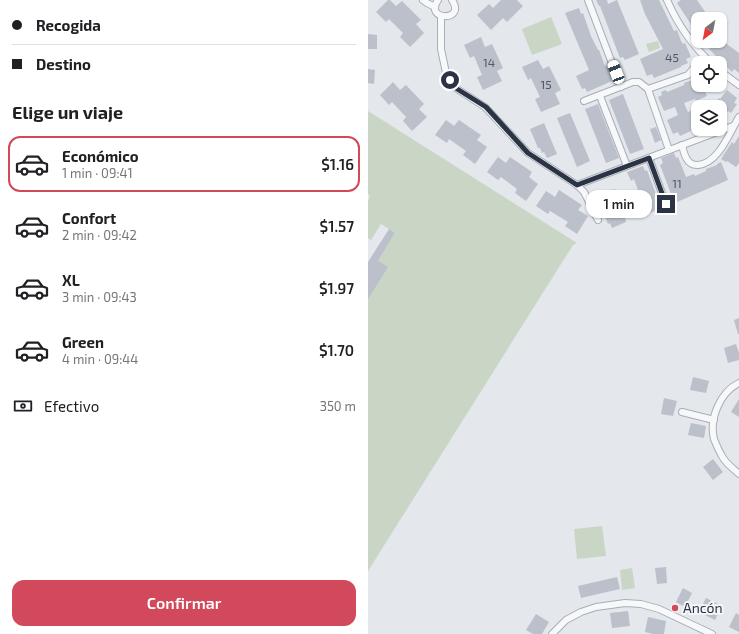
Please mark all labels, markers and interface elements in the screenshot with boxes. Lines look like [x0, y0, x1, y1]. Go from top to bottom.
north arrow [691, 12, 727, 48]
map controls [691, 12, 727, 136]
text: Recogida [36, 16, 101, 34]
house number: 45 [665, 50, 679, 64]
text: Destino [36, 55, 91, 73]
house number: 14 [483, 55, 495, 69]
button: locate [691, 56, 727, 92]
car [606, 59, 626, 85]
route start [441, 71, 459, 89]
house number: 15 [540, 77, 552, 91]
button: layers [691, 100, 727, 136]
text: Elige un viaje [12, 101, 123, 123]
icon: car [14, 146, 50, 182]
text: Económico [62, 147, 139, 165]
text: $1.16 [321, 155, 354, 173]
text: 1 min · 09:41 [62, 165, 133, 181]
house number: 11 [672, 176, 682, 190]
callout: 1 min [586, 190, 652, 218]
route end [657, 195, 675, 213]
text: 1 min [604, 196, 634, 212]
icon: car [14, 208, 50, 244]
text: Confort [62, 209, 116, 227]
text: $1.57 [320, 217, 354, 235]
text: 2 min · 09:42 [62, 227, 137, 243]
icon: car [14, 270, 50, 306]
text: XL [62, 271, 80, 289]
text: $1.97 [319, 279, 354, 297]
text: 3 min · 09:43 [62, 289, 137, 305]
icon: car [14, 332, 50, 368]
text: Green [62, 333, 104, 351]
text: $1.70 [319, 341, 354, 359]
text: 4 min · 09:44 [62, 351, 138, 367]
icon: cash [12, 395, 34, 417]
text: Efectivo [44, 397, 99, 415]
text: 350 m [320, 398, 356, 414]
button: Confirmar [12, 580, 356, 626]
place label: Ancón [683, 599, 723, 616]
marker: Ancón [670, 603, 680, 613]

